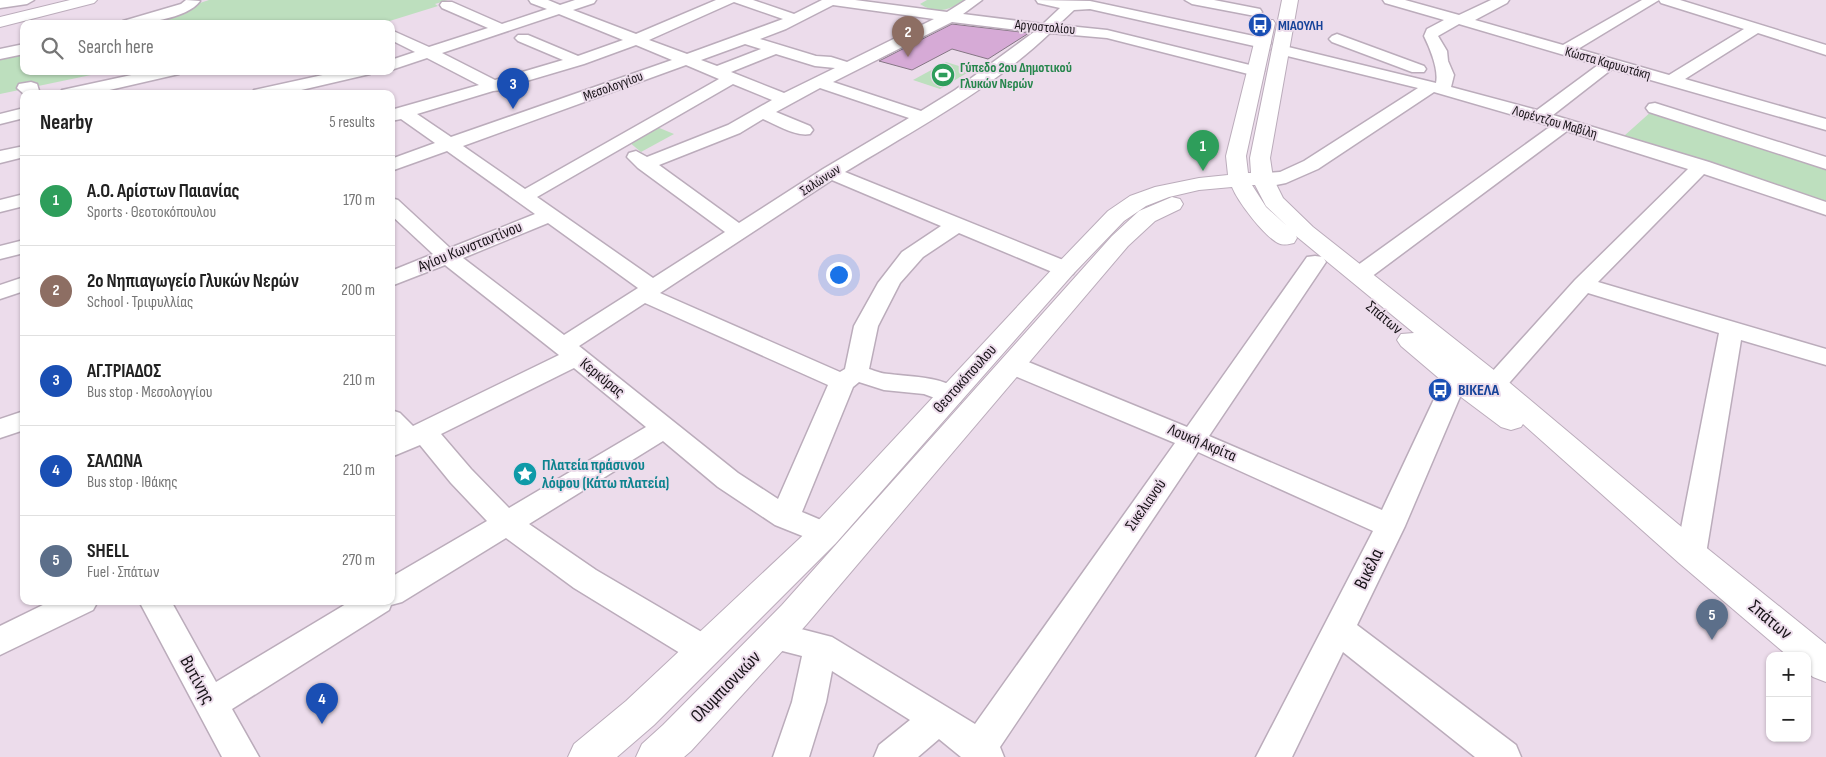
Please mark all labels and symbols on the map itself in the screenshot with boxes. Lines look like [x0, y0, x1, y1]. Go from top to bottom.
bus stop icon: ΜΙΑΟΥΛΗ [1247, 12, 1273, 38]
pin: 2 [892, 16, 924, 57]
street label: Αργοστολίου [1013, 16, 1076, 38]
place label: ΜΙΑΟΥΛΗ [1278, 17, 1323, 34]
street label: Κώστα Καρυωτάκη [1563, 43, 1653, 83]
place label: Γύπεδο 2ου Δημοτικού Γλυκών Νερών [960, 59, 1072, 92]
sports icon: Γύπεδο 2ου Δημοτικού Γλυκών Νερών [930, 62, 956, 88]
street label: Μεσολογγίου [581, 67, 645, 105]
pin: 3 [497, 68, 529, 109]
street label: Λορέντζου Μαβίλη [1510, 102, 1599, 142]
pin: 1 [1187, 130, 1219, 171]
street label: Σαλώνων [797, 160, 844, 199]
street label: Αγίου Κωνσταντίνου [414, 217, 525, 277]
your location [826, 262, 852, 288]
street label: Σπάτων [1362, 297, 1406, 339]
street label: Θεοτοκόπουλου [929, 341, 1001, 417]
street label: Κερκύρας [576, 354, 628, 402]
bus stop icon: ΒΙΚΕΛΑ [1427, 377, 1453, 403]
place label: ΒΙΚΕΛΑ [1458, 381, 1500, 400]
street label: Λουκή Ακρίτα [1164, 420, 1239, 466]
place label: Πλατεία πράσινου λόφου (Κάτω πλατεία) [542, 456, 669, 493]
place icon: Πλατεία πράσινου λόφου (Κάτω πλατεία) [512, 461, 538, 487]
street label: Σικελιανού [1122, 476, 1170, 534]
street label: Βικέλα [1349, 545, 1389, 593]
street label: Σπάτων [1744, 595, 1797, 645]
pin: 5 [1696, 599, 1728, 640]
street label: Ολυμπιονικών [686, 646, 766, 728]
street label: Βυτίνης [174, 652, 220, 708]
pin: 4 [306, 683, 338, 724]

